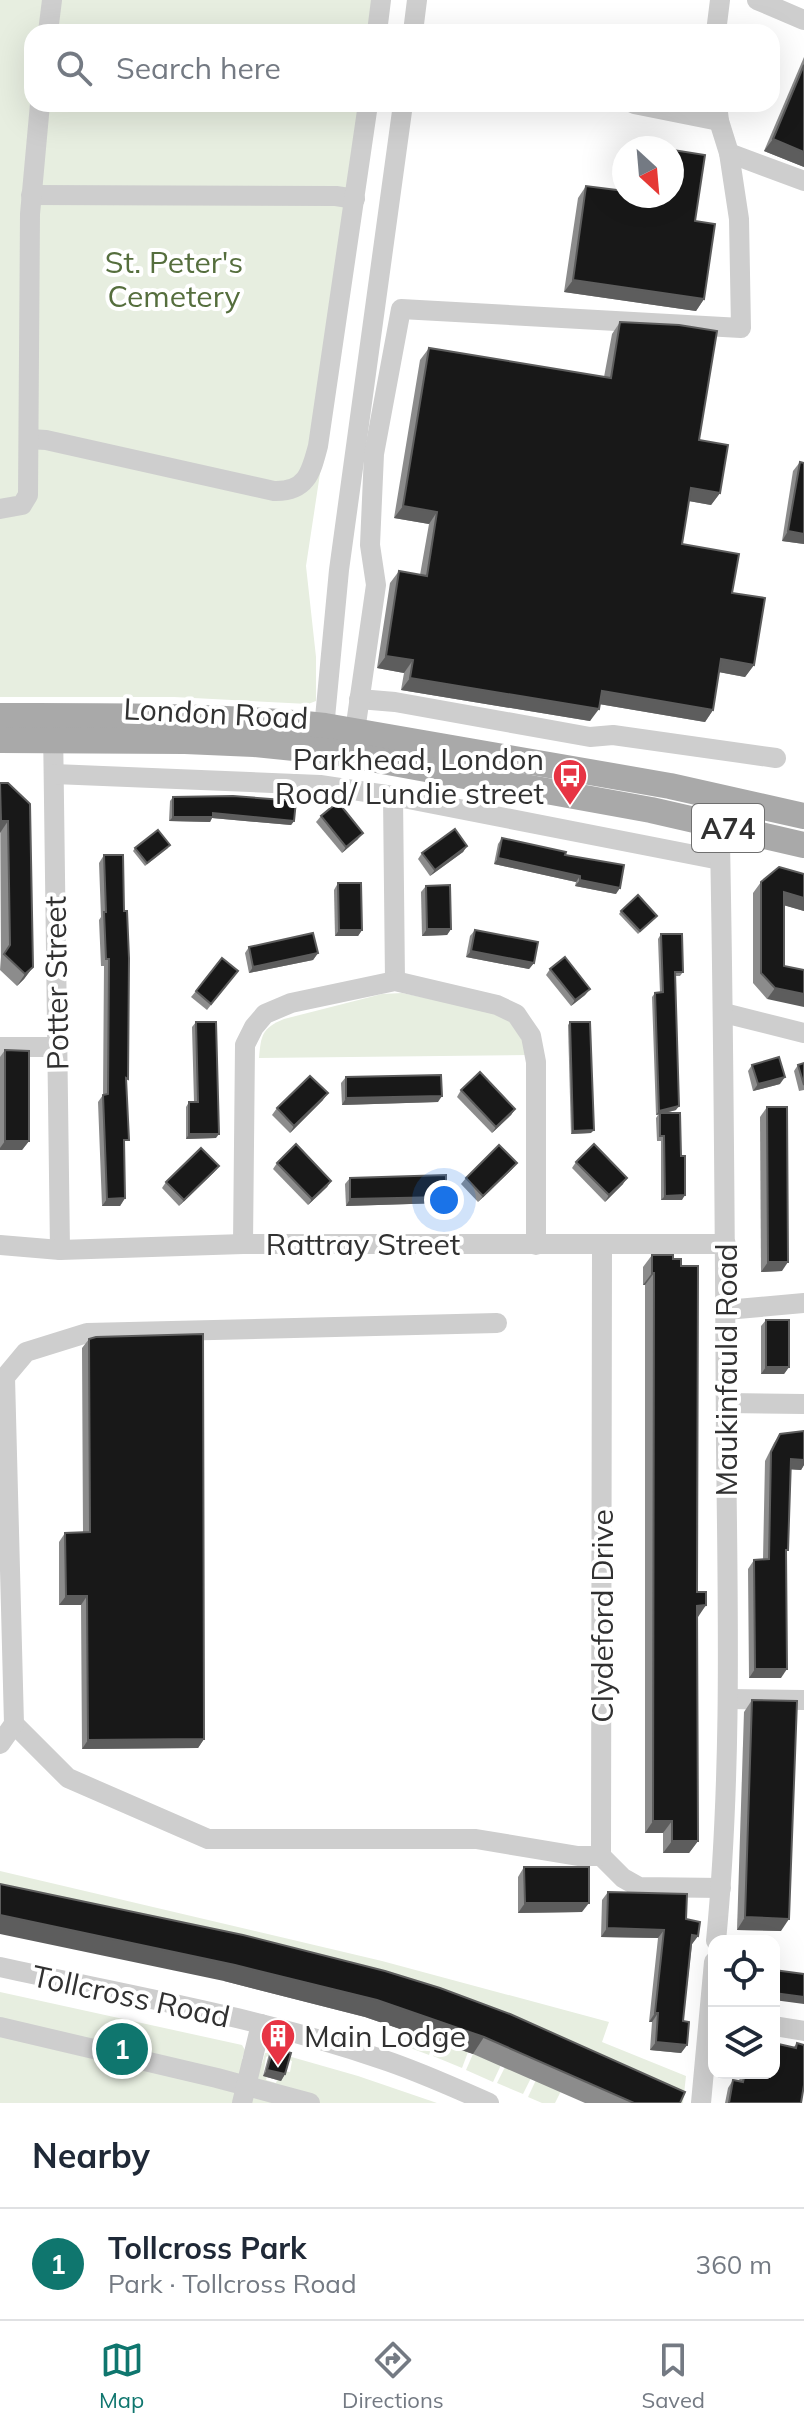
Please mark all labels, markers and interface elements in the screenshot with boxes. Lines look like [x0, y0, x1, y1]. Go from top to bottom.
search box [24, 24, 780, 112]
icon: search [52, 46, 96, 90]
text: Search here [116, 49, 281, 87]
north arrow [612, 136, 684, 208]
park label: St. Peter's Cemetery [105, 243, 243, 315]
street label: London Road [123, 689, 309, 737]
place label: Parkhead, London Road/ Lundie street [275, 740, 544, 812]
bus stop icon: Parkhead, London Road/ Lundie street [551, 757, 589, 807]
road number: A74 [692, 804, 764, 852]
street label: Potter Street [35, 896, 77, 1070]
your location [424, 1180, 464, 1220]
street label: Rattray Street [266, 1225, 460, 1263]
street label: Maukinfauld Road [707, 1243, 745, 1497]
street label: Clydeford Drive [583, 1509, 621, 1723]
map controls [708, 1935, 780, 2079]
button: locate [708, 1935, 780, 2007]
street label: Tollcross Road [29, 1957, 233, 2035]
button: layers [708, 2007, 780, 2079]
building icon: Main Lodge [259, 2017, 297, 2067]
place label: Main Lodge [304, 2017, 466, 2055]
pin: 1 [96, 2019, 148, 2079]
text: Nearby [32, 2134, 150, 2177]
text: Tollcross Park [108, 2229, 307, 2267]
text: 1 [50, 2248, 66, 2281]
text: 360 m [696, 2248, 772, 2281]
text: Park · Tollcross Road [108, 2267, 357, 2300]
tab: Map [99, 2338, 144, 2414]
tab: Directions [342, 2338, 444, 2414]
tab: Saved [642, 2338, 705, 2414]

